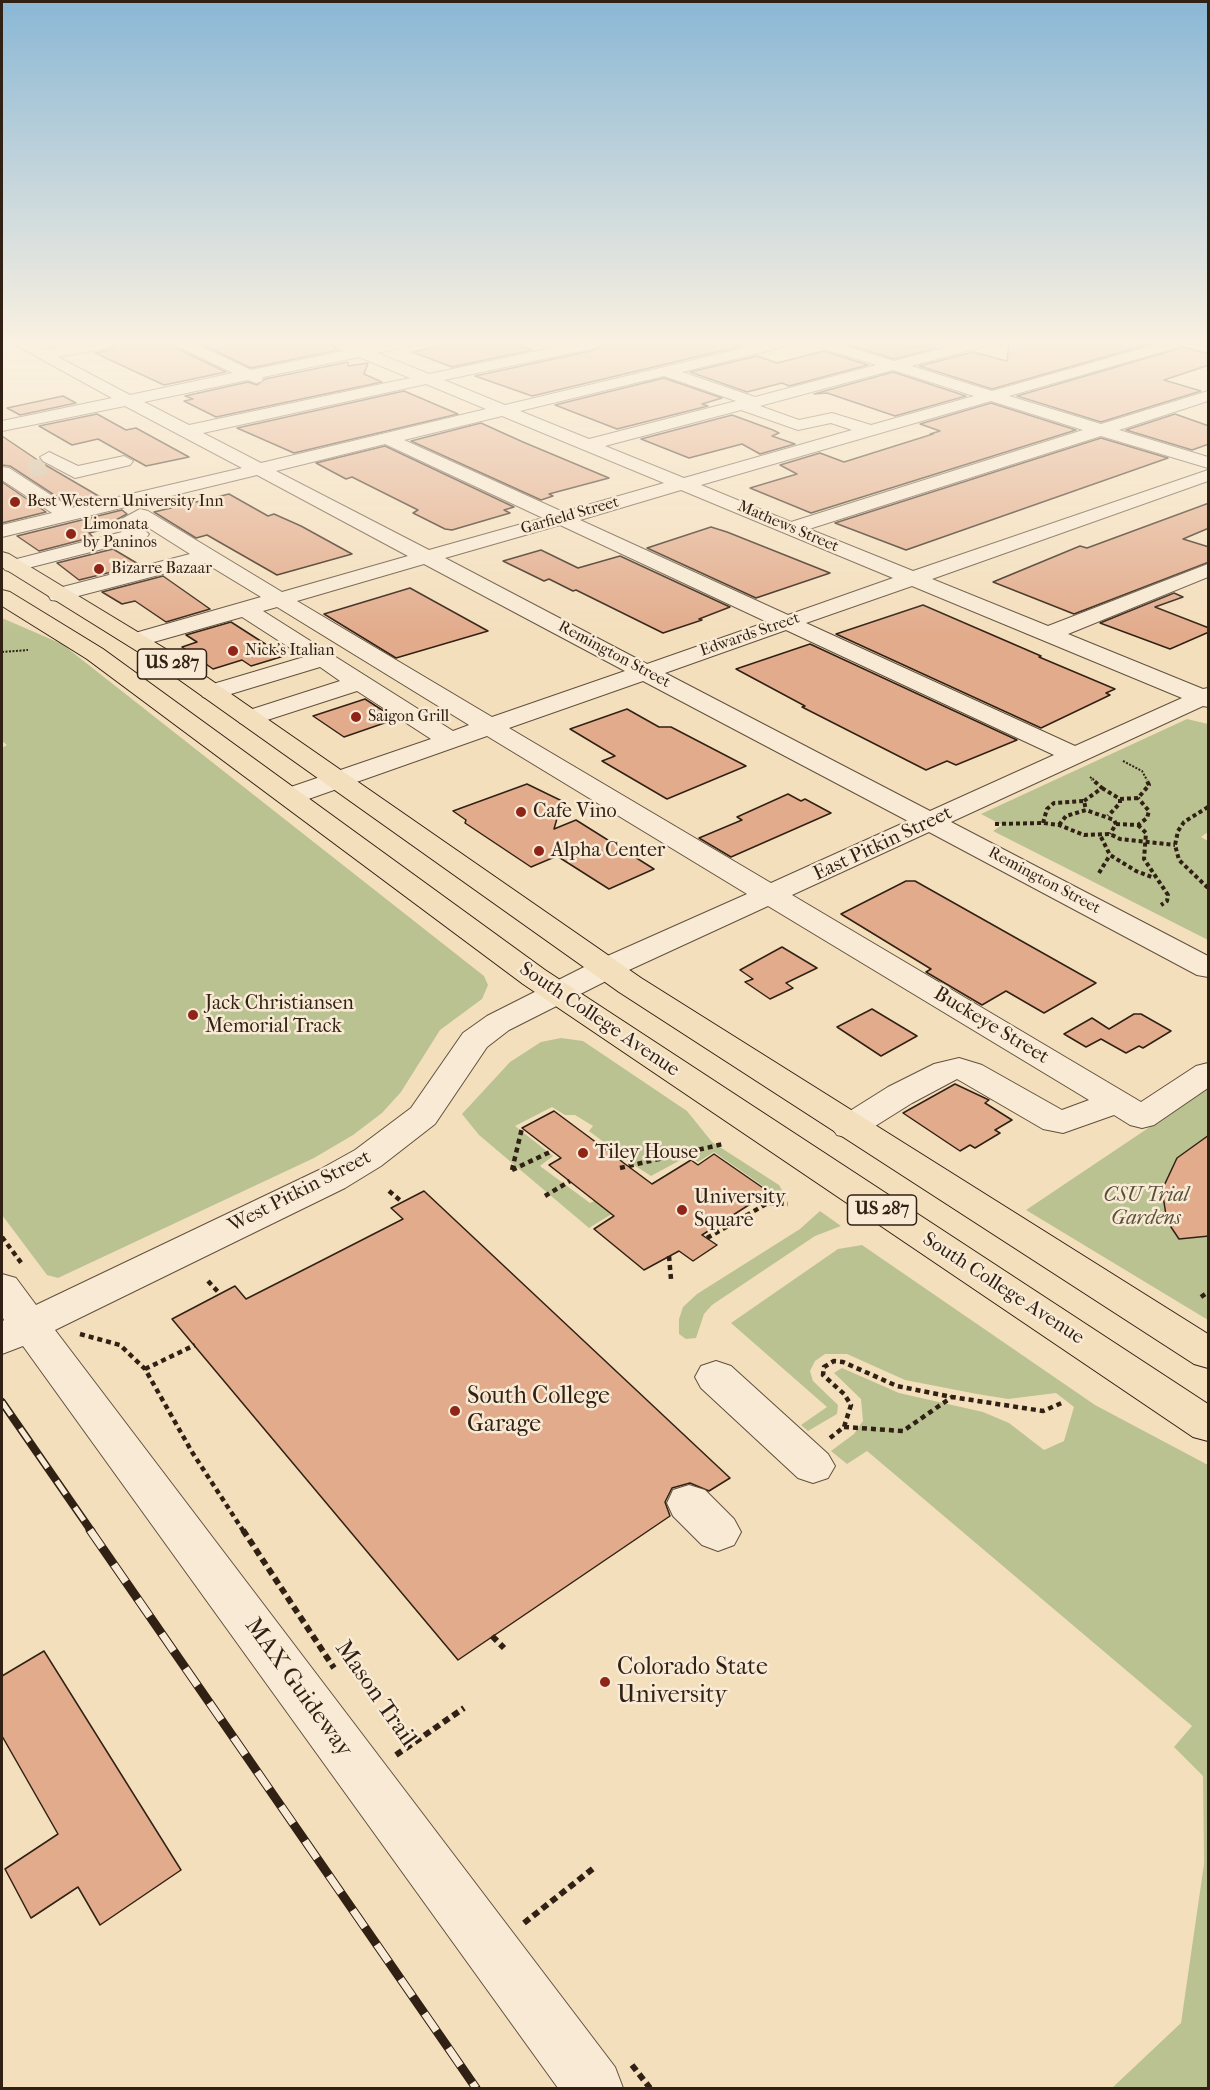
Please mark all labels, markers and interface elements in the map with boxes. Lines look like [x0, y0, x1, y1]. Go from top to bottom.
place label: Best Western University Inn [27, 492, 224, 512]
street label: Garfield Street [519, 493, 621, 539]
marker: Best Western University Inn [8, 495, 22, 509]
street label: Mathews Street [735, 497, 841, 557]
place label: Limonata by Paninos [83, 515, 157, 553]
marker: Limonata by Paninos [64, 527, 78, 541]
place label: Bizarre Bazaar [111, 559, 212, 579]
marker: Bizarre Bazaar [92, 562, 106, 576]
street label: Edwards Street [698, 609, 802, 661]
street label: Remington Street [555, 617, 673, 693]
place label: Nick's Italian [245, 641, 334, 661]
marker: Nick's Italian [226, 644, 240, 658]
road number: US 287 [138, 649, 207, 679]
place label: Saigon Grill [368, 707, 449, 727]
marker: Saigon Grill [349, 710, 363, 724]
place label: Cafe Vino [533, 800, 617, 824]
street label: East Pitkin Street [810, 801, 956, 887]
marker: Cafe Vino [514, 805, 528, 819]
place label: Alpha Center [551, 839, 665, 863]
street label: Remington Street [985, 843, 1103, 919]
marker: Alpha Center [532, 844, 546, 858]
street label: South College Avenue [514, 958, 684, 1082]
street label: Buckeye Street [929, 982, 1053, 1070]
place label: Jack Christiansen Memorial Track [205, 992, 354, 1039]
marker: Jack Christiansen Memorial Track [186, 1008, 200, 1022]
place label: Tiley House [595, 1141, 698, 1165]
street label: West Pitkin Street [225, 1146, 375, 1238]
marker: Tiley House [576, 1146, 590, 1160]
park label: CSU Trial Gardens [1103, 1184, 1189, 1231]
place label: University Square [694, 1186, 786, 1233]
road number: US 287 [848, 1195, 916, 1225]
marker: University Square [675, 1203, 689, 1217]
street label: South College Avenue [918, 1228, 1088, 1350]
place label: South College Garage [467, 1383, 610, 1439]
marker: South College Garage [448, 1404, 462, 1418]
street label: MAX Guideway [238, 1613, 358, 1763]
street label: Mason Trail [328, 1636, 422, 1752]
place label: Colorado State University [617, 1654, 768, 1710]
marker: Colorado State University [598, 1675, 612, 1689]

